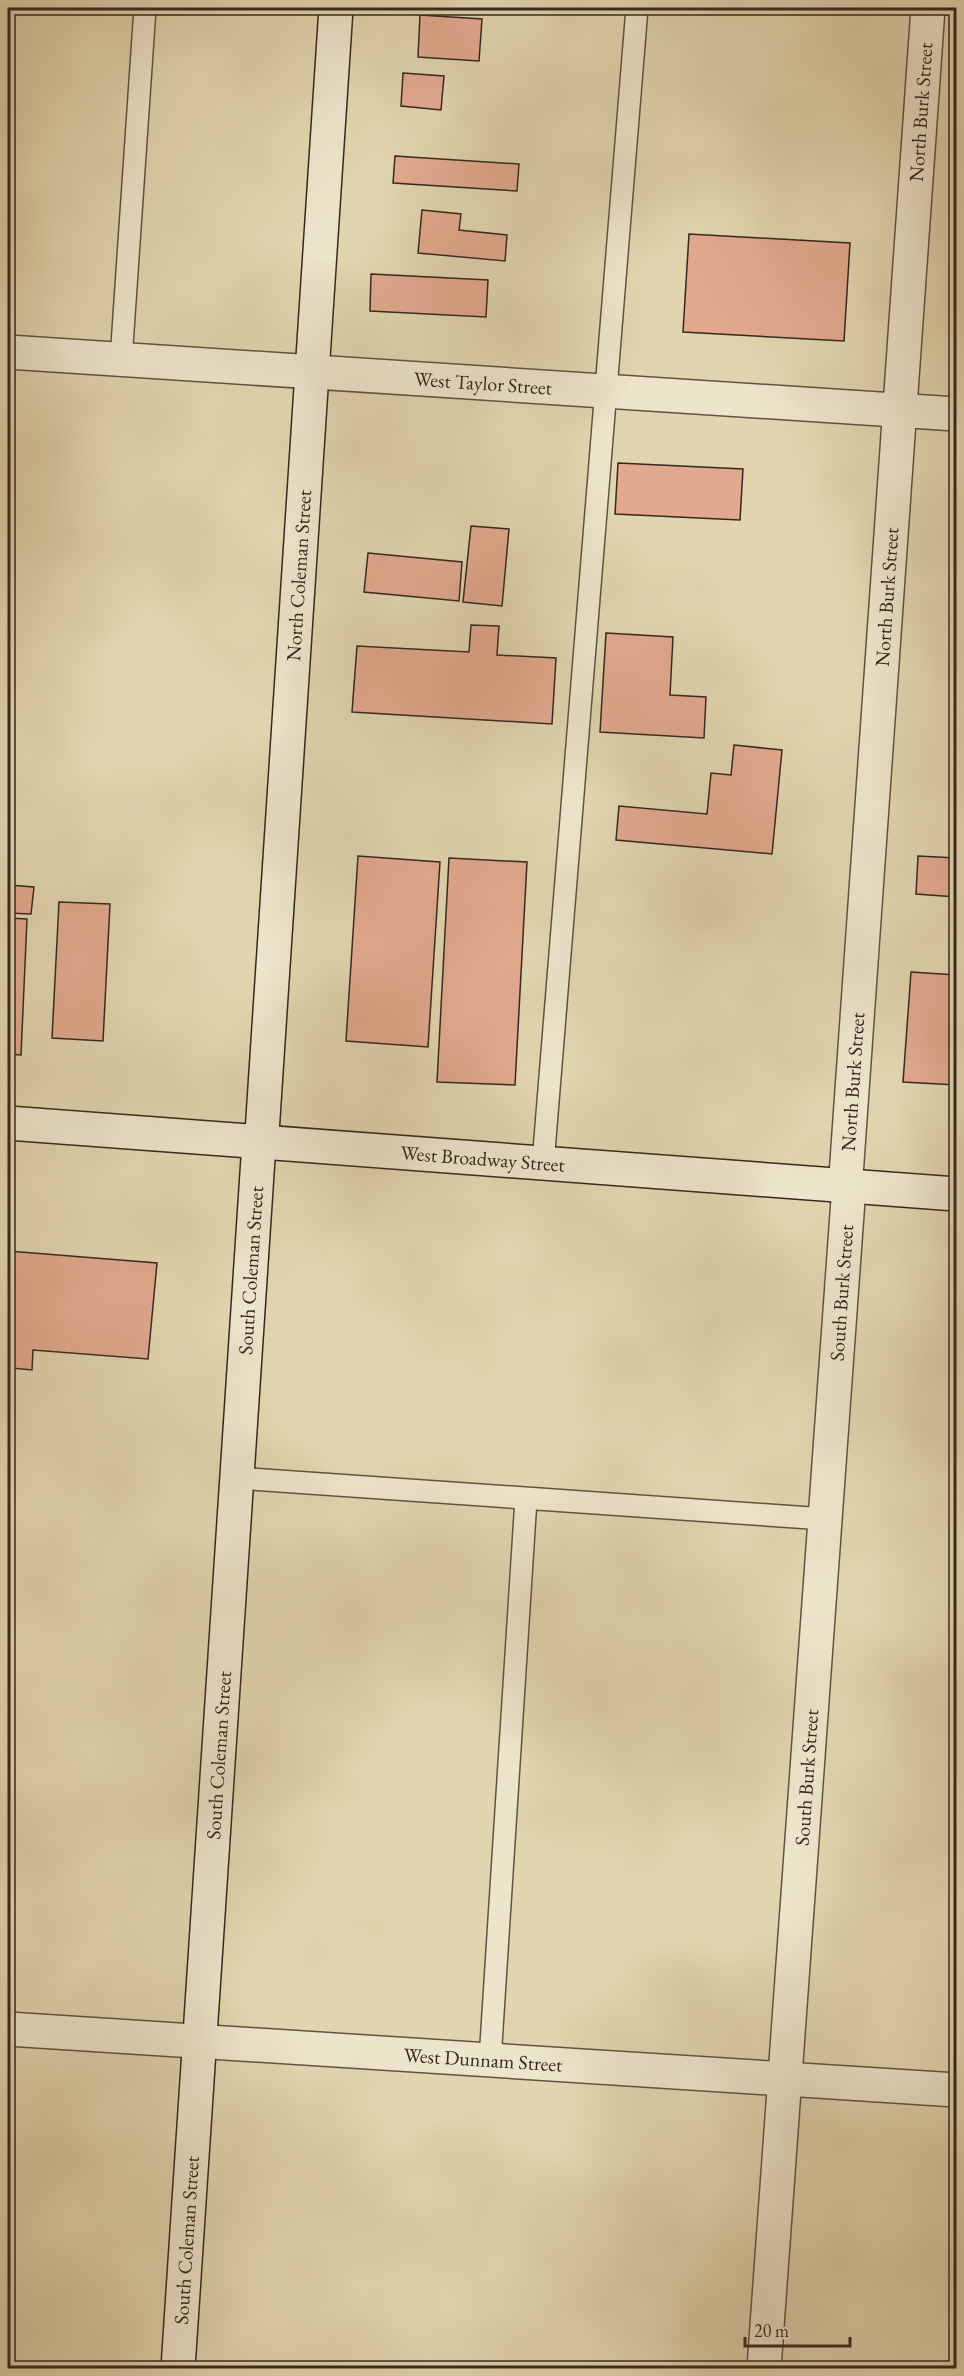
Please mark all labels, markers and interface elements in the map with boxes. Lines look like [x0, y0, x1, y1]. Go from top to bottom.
street label: North Burk Street [903, 41, 939, 183]
street label: West Taylor Street [413, 366, 553, 401]
street label: North Coleman Street [280, 488, 317, 662]
street label: North Burk Street [869, 526, 905, 667]
street label: North Burk Street [835, 1011, 871, 1152]
street label: West Broadway Street [399, 1139, 567, 1178]
street label: South Coleman Street [232, 1185, 269, 1356]
street label: South Burk Street [823, 1223, 859, 1362]
street label: South Coleman Street [200, 1670, 237, 1840]
street label: South Burk Street [789, 1708, 824, 1847]
street label: West Dunnam Street [403, 2041, 564, 2078]
street label: South Coleman Street [168, 2154, 205, 2325]
scale bar [745, 2310, 850, 2348]
text: 20 m [754, 2319, 789, 2342]

